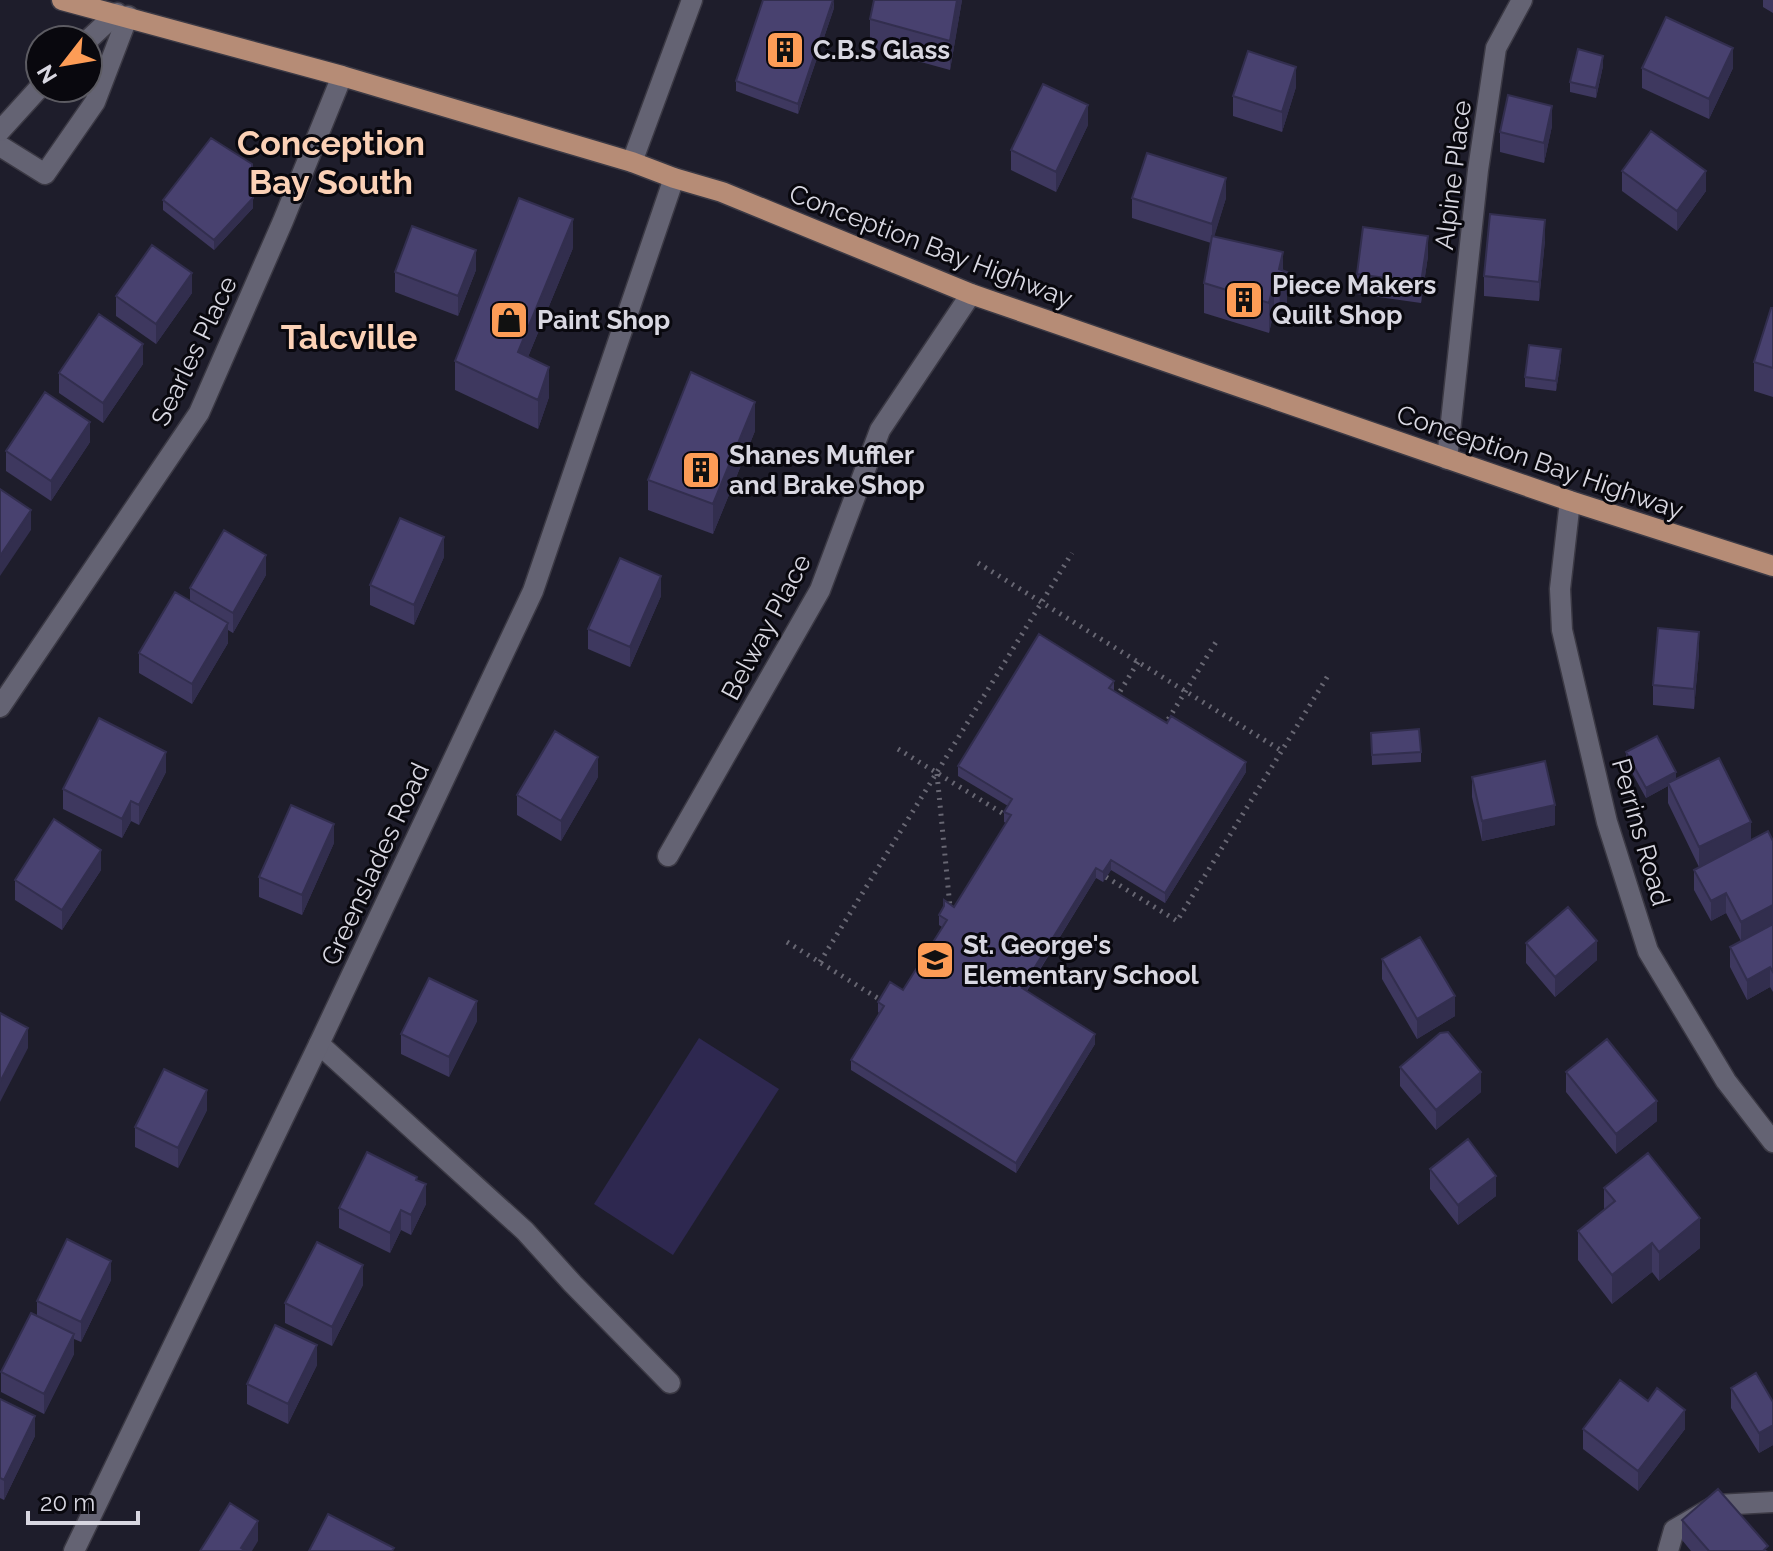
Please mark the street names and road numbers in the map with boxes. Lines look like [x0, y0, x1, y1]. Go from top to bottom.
street label: Alpine Place [1429, 99, 1477, 251]
street label: Conception Bay Highway [785, 178, 1077, 314]
street label: Searles Place [145, 271, 243, 431]
street label: Conception Bay Highway [1393, 399, 1687, 525]
street label: Belway Place [715, 549, 817, 705]
street label: Perrins Road [1606, 755, 1676, 909]
street label: Greenslades Road [315, 758, 435, 970]

